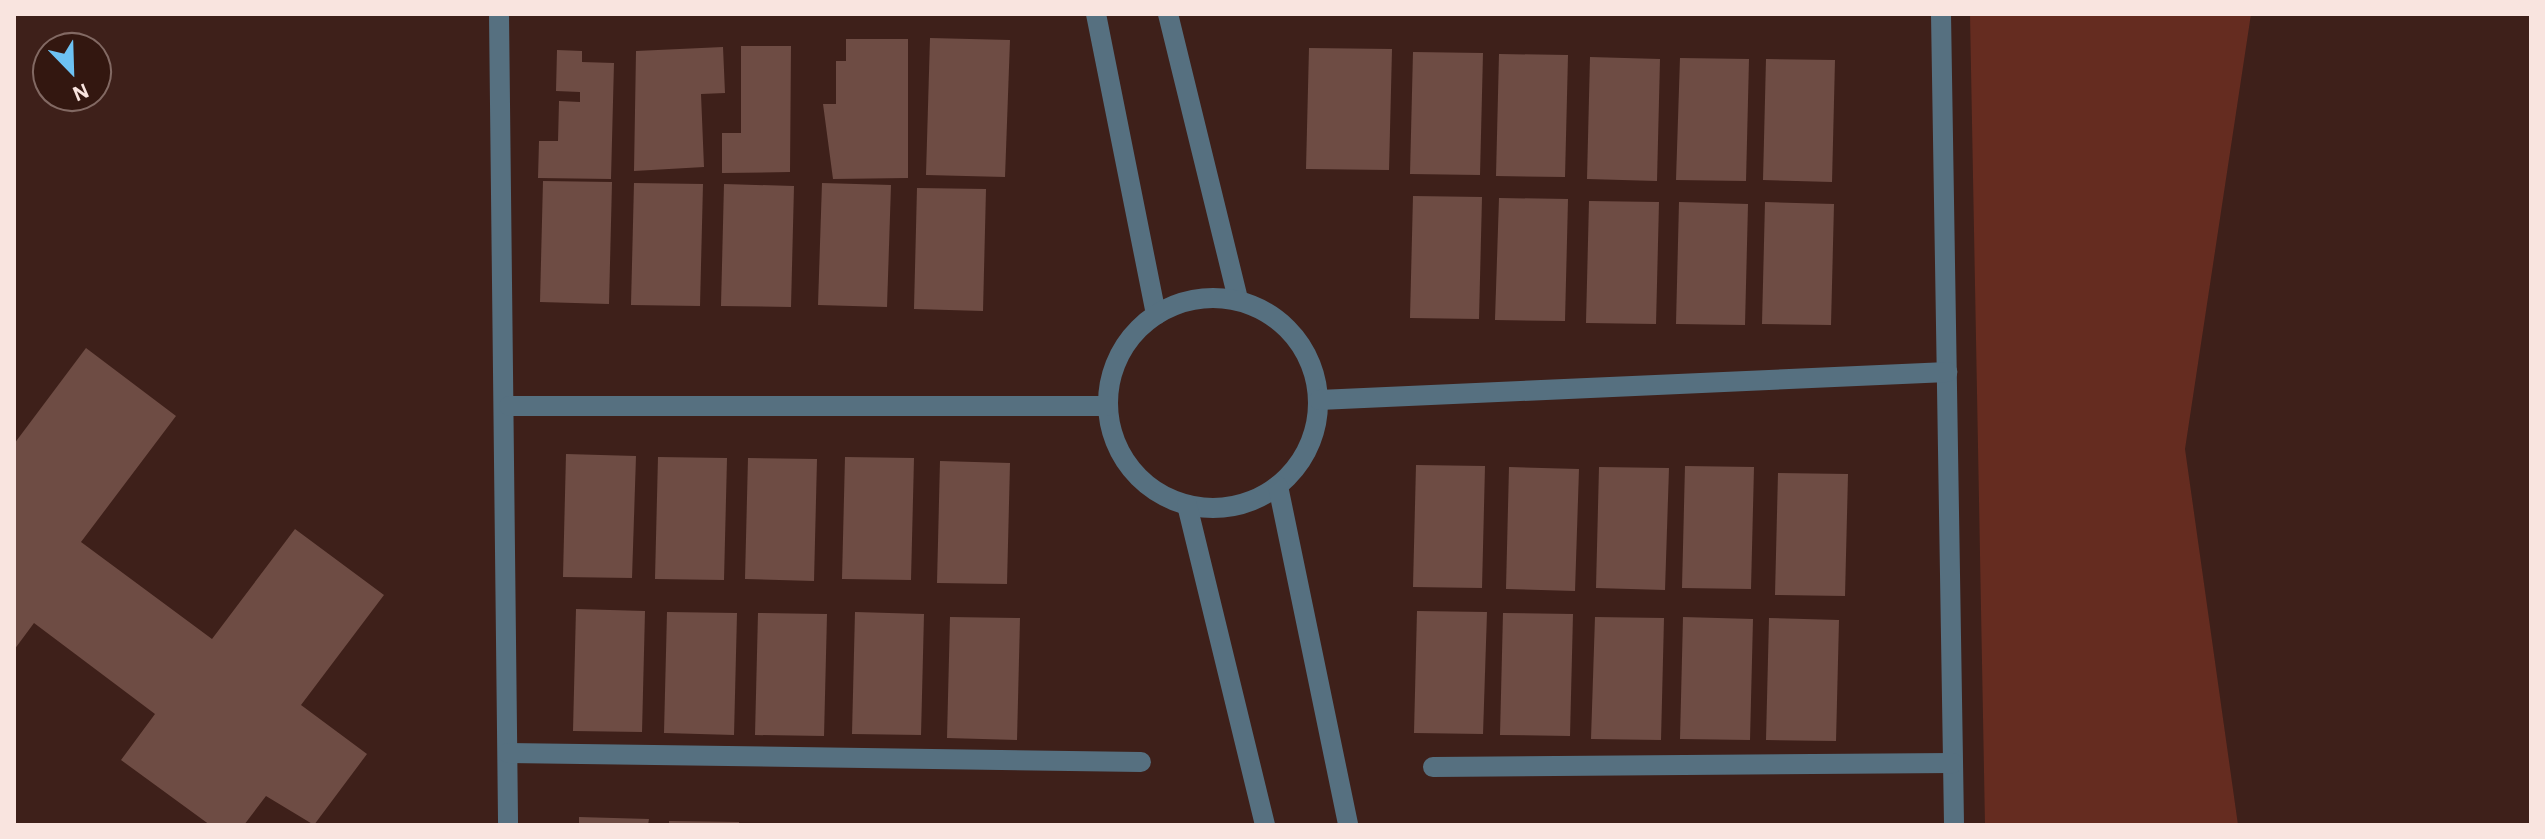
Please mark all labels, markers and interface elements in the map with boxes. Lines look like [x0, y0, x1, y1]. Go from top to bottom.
north arrow [32, 32, 112, 112]
text: N [69, 79, 92, 105]

